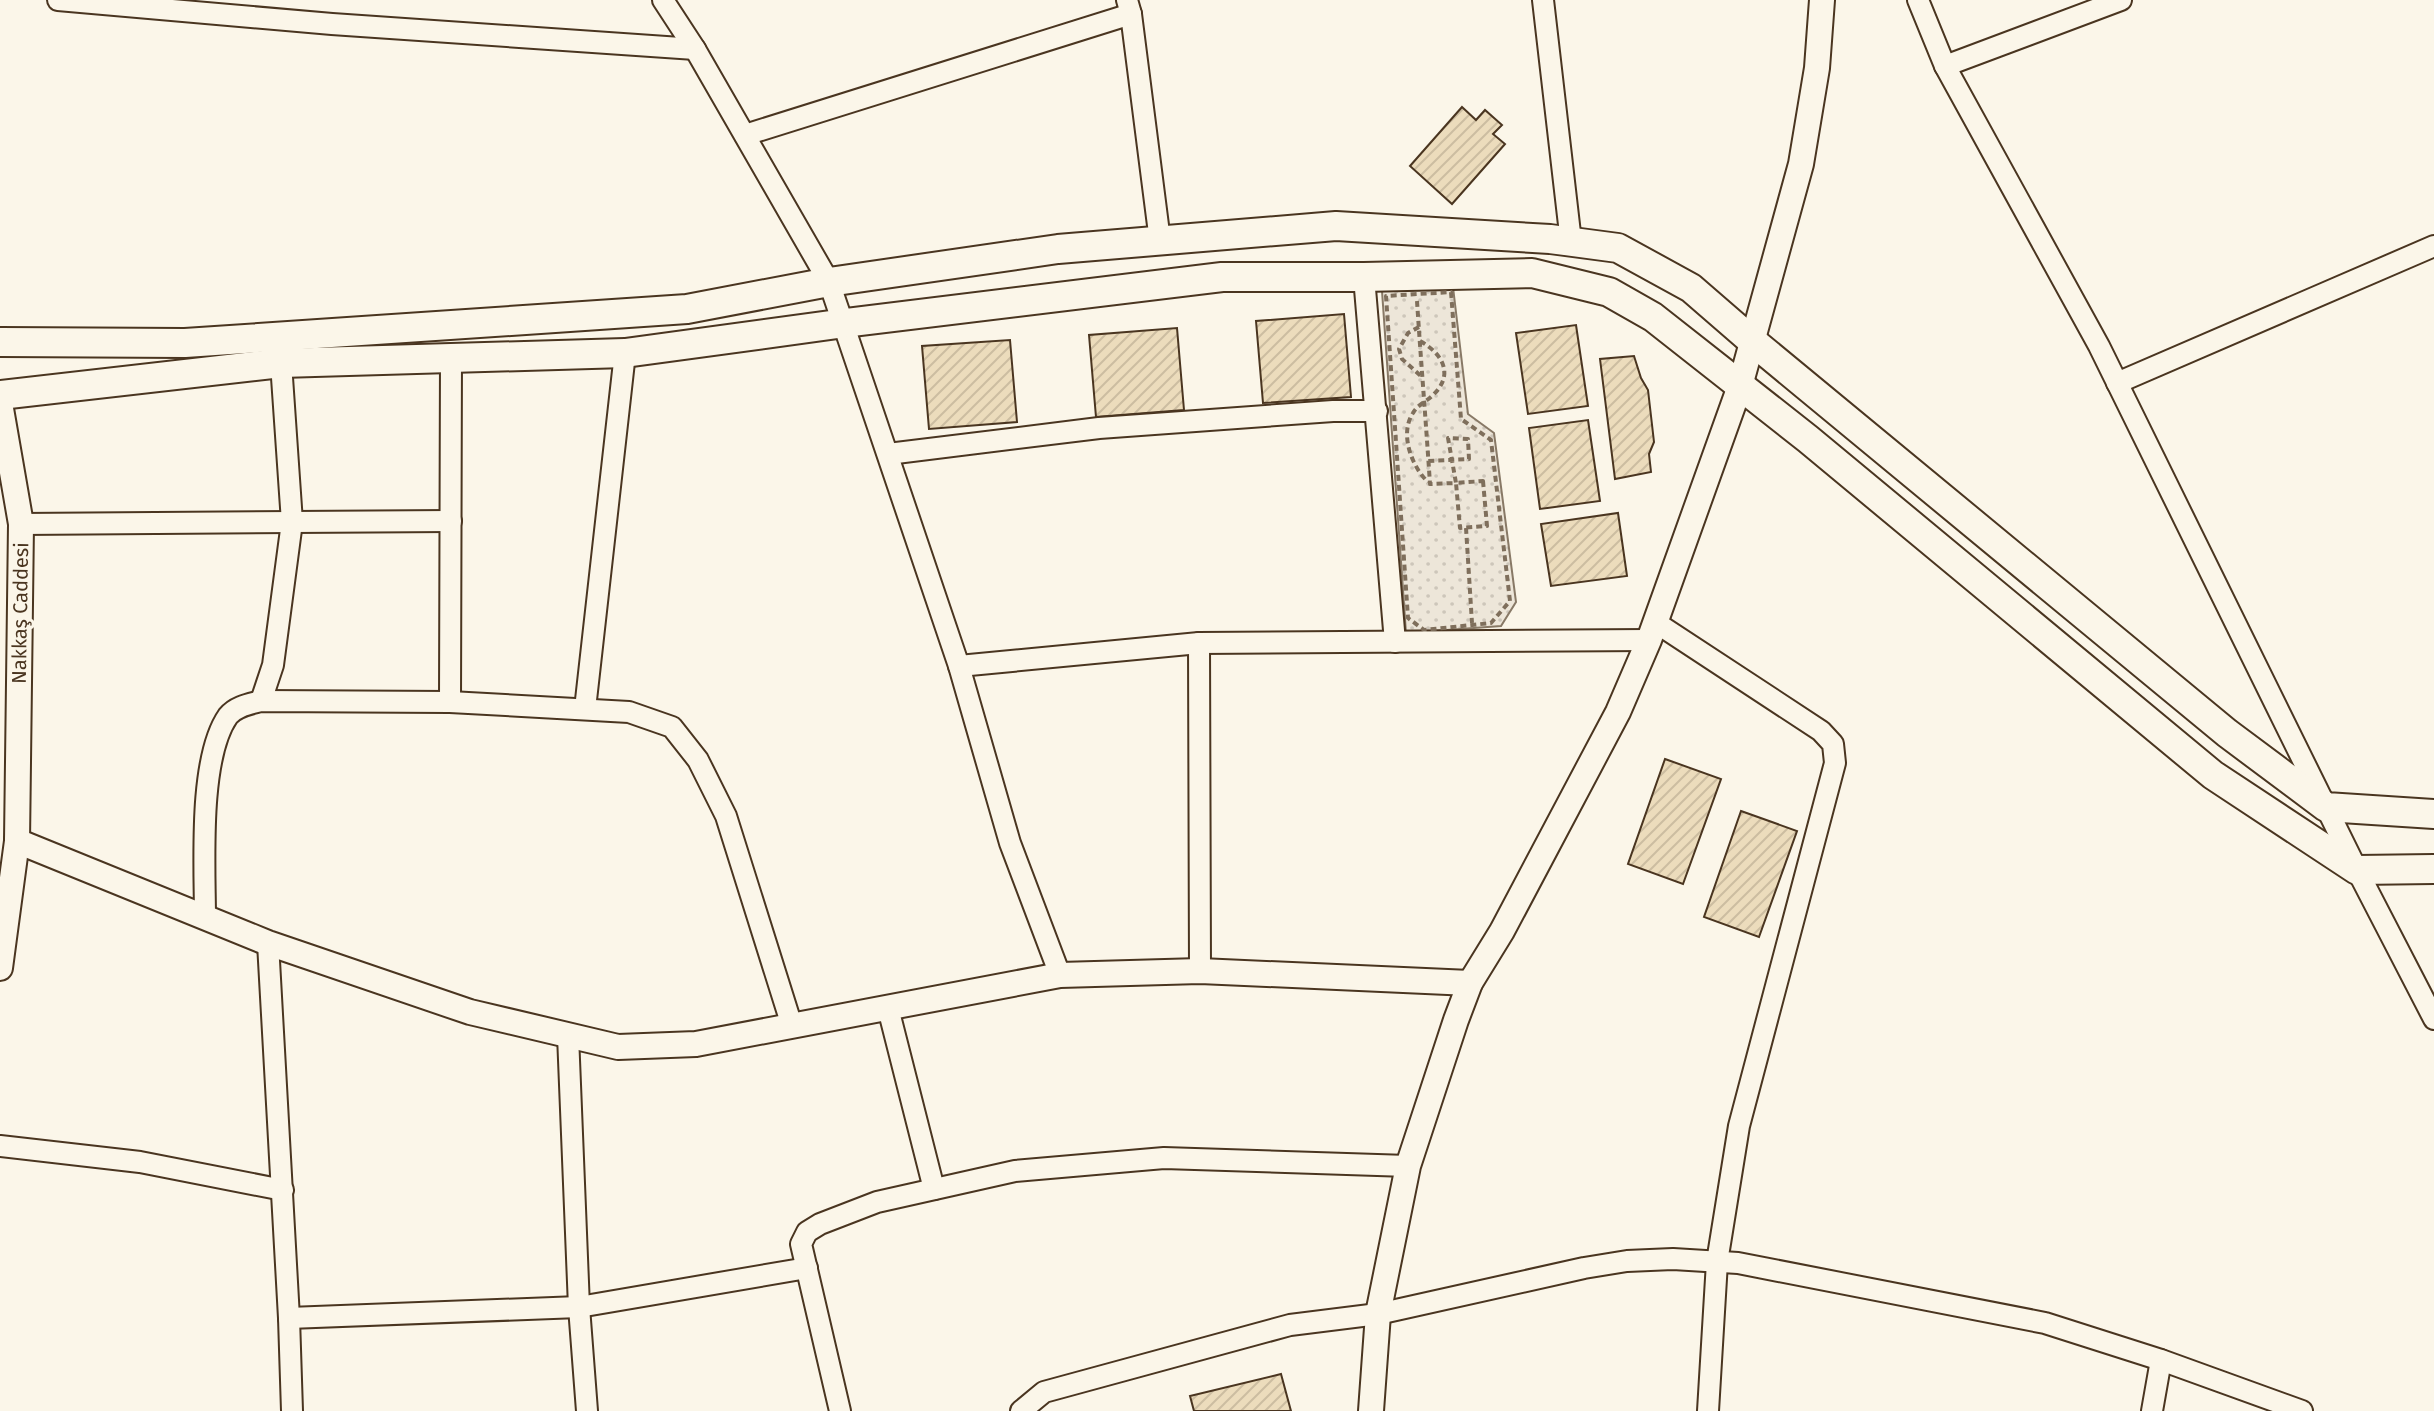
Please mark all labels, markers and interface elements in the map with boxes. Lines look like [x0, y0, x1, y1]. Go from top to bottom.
street label: Nakkaş Caddesi [7, 542, 34, 684]

